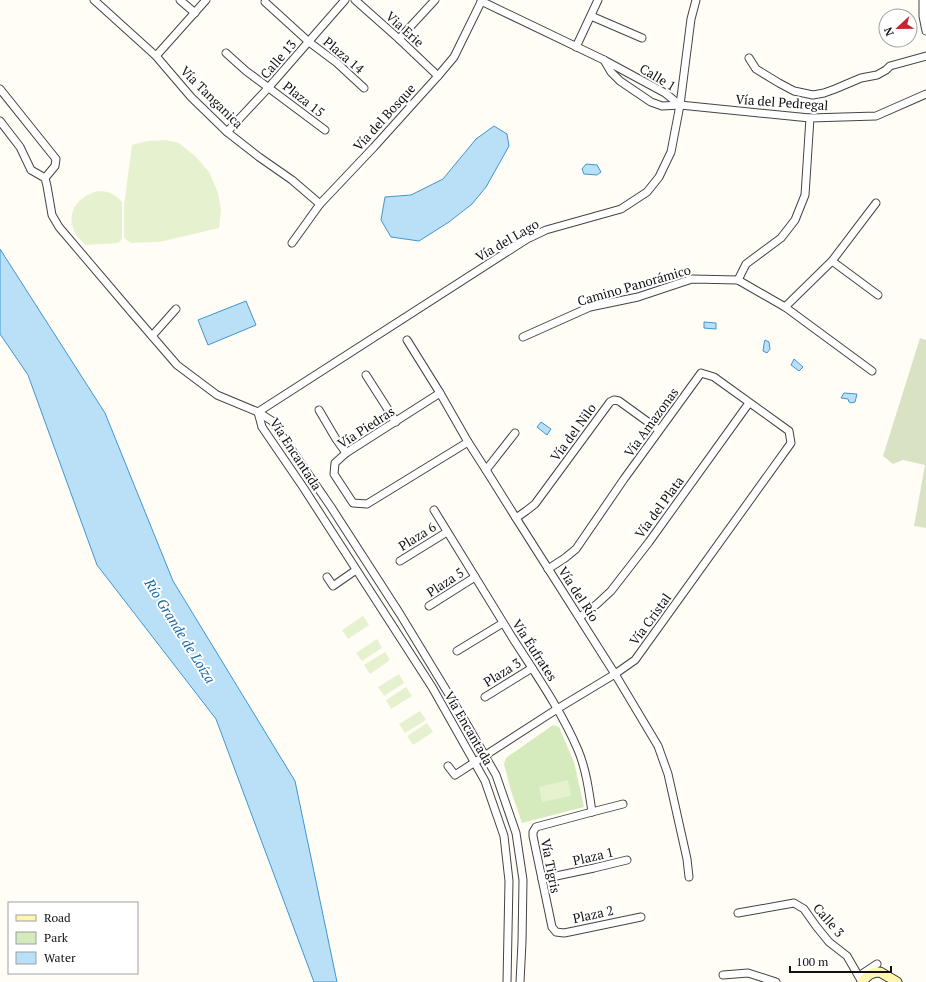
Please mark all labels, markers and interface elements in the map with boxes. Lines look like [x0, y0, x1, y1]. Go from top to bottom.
street label: Via Erie [382, 7, 428, 51]
north arrow [878, 8, 918, 48]
text: N [880, 25, 897, 38]
street label: Plaza 14 [320, 33, 368, 77]
street label: Calle 13 [256, 36, 300, 82]
street label: Calle 1 [636, 59, 680, 95]
street label: Vía Tanganica [177, 62, 248, 133]
street label: Plaza 15 [279, 77, 329, 121]
street label: Vía del Bosque [349, 79, 419, 155]
street label: Vía del Pedregal [735, 90, 829, 114]
street label: Vía del Lago [472, 215, 542, 265]
street label: Camino Panorámico [575, 260, 693, 310]
street label: Vía Amazonas [620, 384, 682, 460]
street label: Vía del Nilo [546, 399, 600, 465]
street label: Vía Piedras [334, 402, 398, 452]
street label: Vía Encantada [266, 414, 326, 494]
street label: Vía del Plata [630, 472, 688, 542]
street label: Plaza 6 [395, 517, 439, 555]
street label: Plaza 5 [423, 563, 467, 601]
street label: Vía del Río [555, 563, 603, 625]
water label: Río Grande de Loíza [140, 574, 220, 687]
street label: Vía Cristal [625, 589, 675, 649]
street label: Vía Éufrates [508, 616, 562, 684]
street label: Plaza 3 [480, 653, 524, 691]
street label: Vía Encantada [440, 688, 498, 769]
street label: Vía Tigris [537, 837, 565, 895]
street label: Plaza 1 [571, 843, 615, 869]
street label: Calle 3 [809, 899, 849, 941]
street label: Plaza 2 [571, 901, 615, 927]
legend [8, 902, 138, 974]
text: Road [44, 910, 71, 925]
text: Park [44, 930, 69, 945]
scale bar [790, 948, 891, 974]
text: Water [44, 950, 76, 965]
text: 100 m [796, 954, 829, 969]

